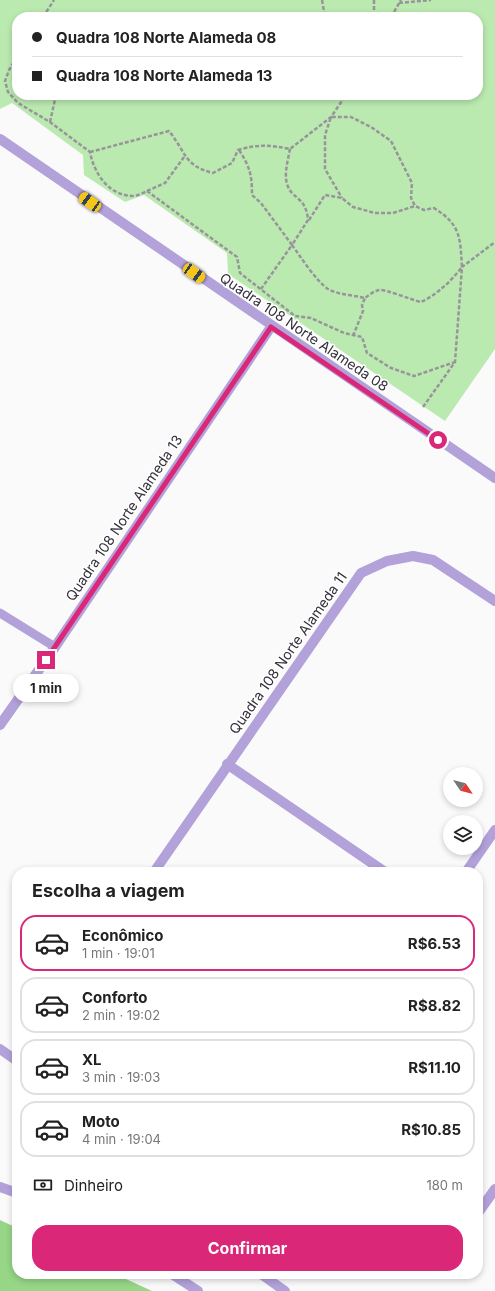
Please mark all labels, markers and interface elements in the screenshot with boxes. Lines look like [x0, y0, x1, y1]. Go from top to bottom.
text: Quadra 108 Norte Alameda 08 [56, 28, 276, 47]
text: Quadra 108 Norte Alameda 13 [56, 66, 273, 85]
car [77, 190, 103, 214]
car [181, 261, 207, 285]
street label: Quadra 108 Norte Alameda 08 [217, 269, 392, 394]
street label: Quadra 108 Norte Alameda 13 [62, 431, 186, 604]
route start [429, 431, 447, 449]
street label: Quadra 108 Norte Alameda 11 [225, 569, 350, 737]
route end [37, 651, 55, 669]
callout: 1 min [13, 674, 79, 702]
text: 1 min [30, 680, 62, 696]
north arrow [443, 767, 483, 807]
map controls [443, 767, 483, 855]
button: layers [443, 815, 483, 855]
text: Escolha a viagem [32, 880, 185, 901]
icon: car [34, 925, 70, 961]
text: Econômico [82, 926, 163, 945]
text: R$6.53 [408, 934, 461, 953]
text: 1 min · 19:01 [82, 945, 155, 961]
icon: car [34, 987, 70, 1023]
text: Conforto [82, 988, 147, 1007]
text: R$8.82 [408, 996, 461, 1015]
text: 2 min · 19:02 [82, 1007, 160, 1023]
icon: car [34, 1049, 70, 1085]
text: XL [82, 1050, 102, 1069]
text: R$11.10 [408, 1058, 461, 1077]
text: 3 min · 19:03 [82, 1069, 160, 1085]
icon: car [34, 1111, 70, 1147]
text: Moto [82, 1112, 120, 1131]
text: R$10.85 [401, 1120, 461, 1139]
text: 4 min · 19:04 [82, 1131, 161, 1147]
icon: cash [32, 1174, 54, 1196]
text: Dinheiro [64, 1176, 123, 1195]
text: 180 m [426, 1177, 463, 1193]
button: Confirmar [32, 1225, 463, 1271]

